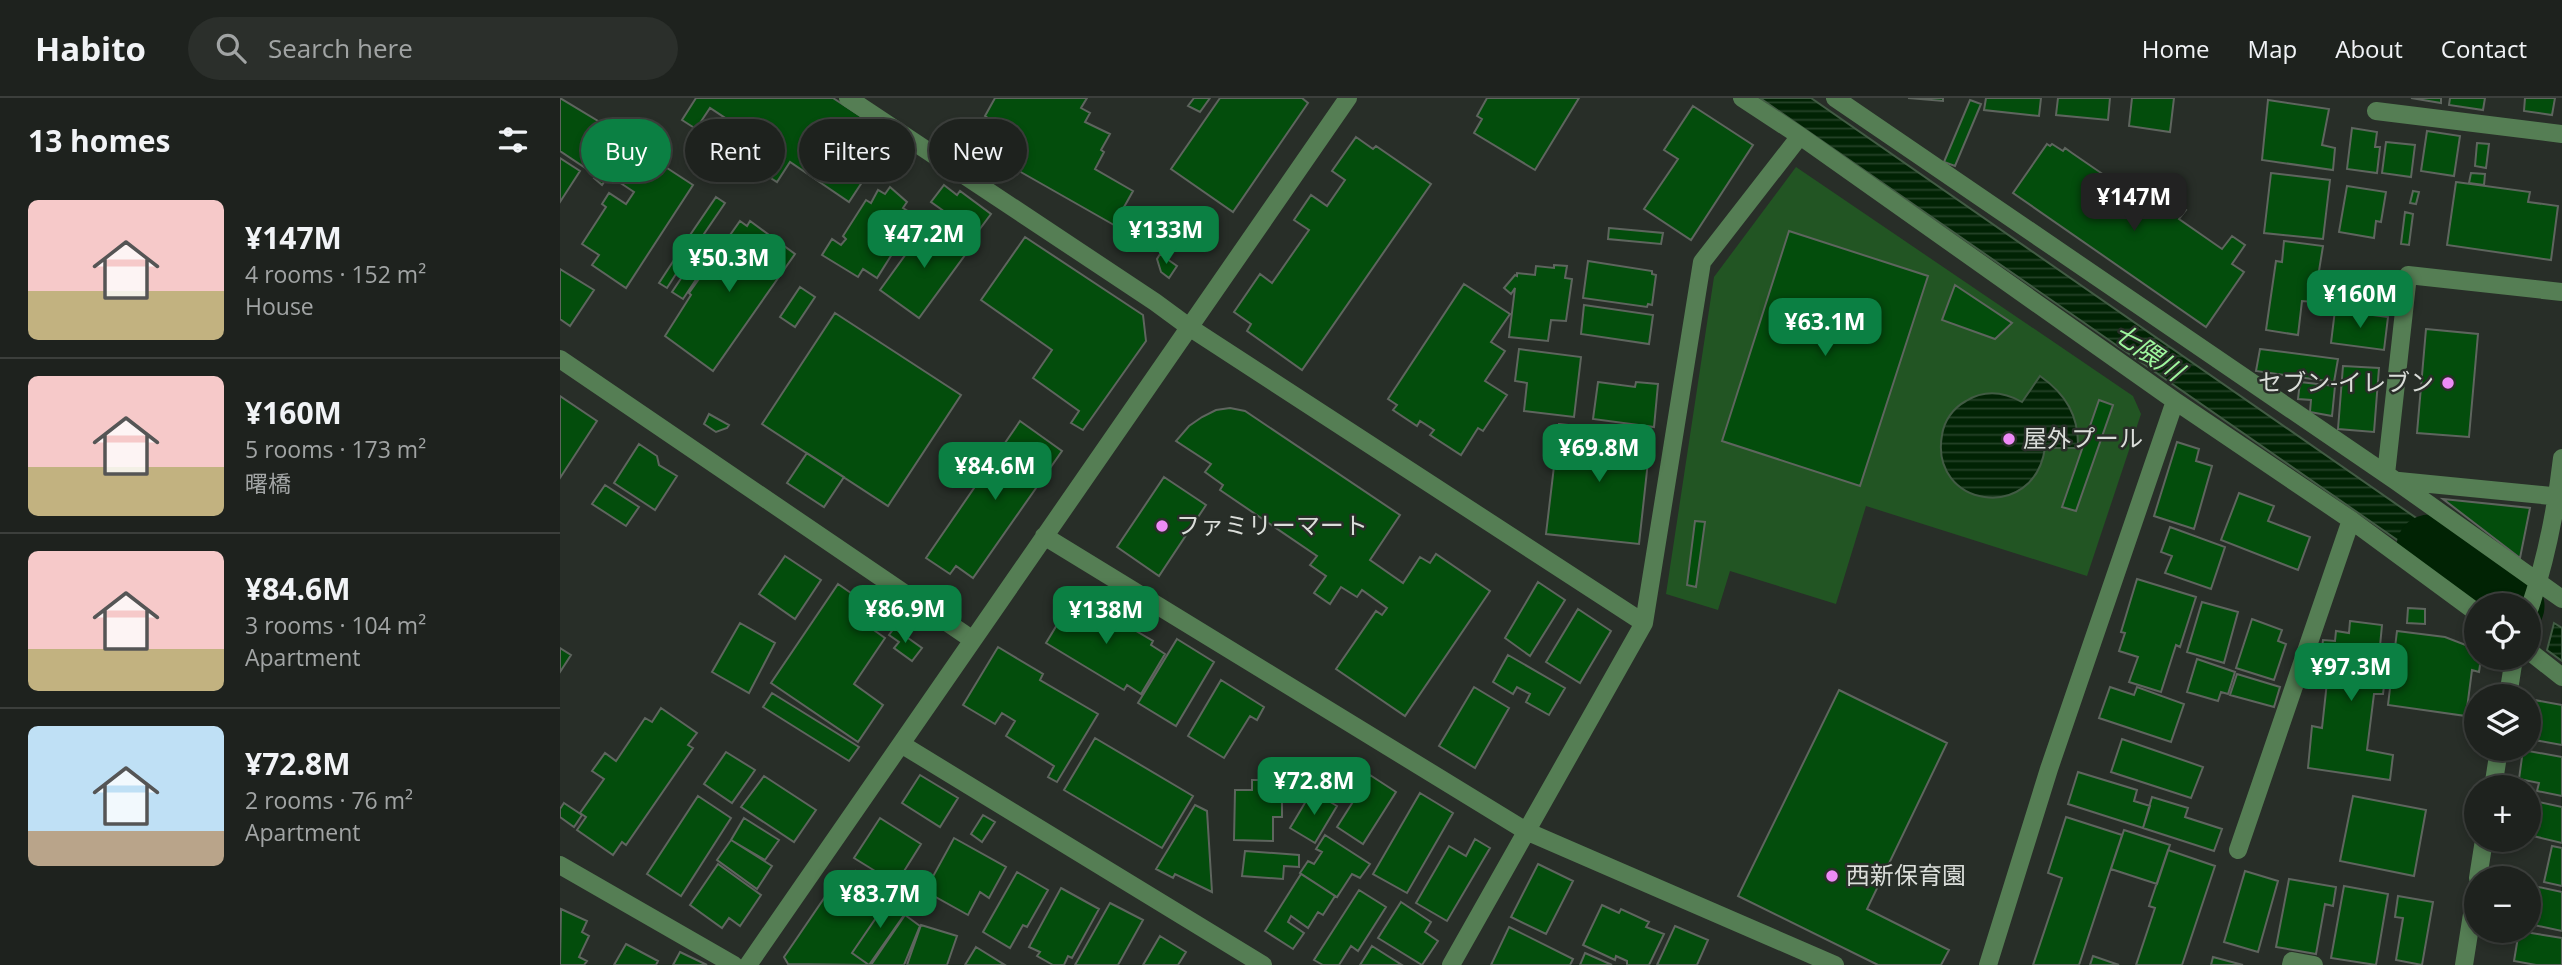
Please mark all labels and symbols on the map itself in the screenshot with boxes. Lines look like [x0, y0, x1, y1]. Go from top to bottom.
pin: ¥147M [2085, 174, 2183, 233]
pin: ¥133M [1117, 206, 1215, 266]
pin: ¥47.2M [867, 211, 981, 270]
pin: ¥50.3M [672, 234, 786, 294]
pin: ¥160M [2311, 271, 2409, 330]
pin: ¥63.1M [1768, 299, 1882, 358]
water label: 七隈川 [2106, 314, 2193, 390]
place label: セブン-イレブン [2258, 365, 2434, 398]
marker: セブン-イレブン [2440, 375, 2456, 391]
place label: 屋外プール [2023, 421, 2143, 454]
pin: ¥69.8M [1542, 424, 1656, 484]
marker: 屋外プール [2001, 431, 2017, 447]
pin: ¥84.6M [938, 442, 1052, 502]
place label: ファミリーマート [1176, 508, 1368, 541]
marker: ファミリーマート [1154, 518, 1170, 534]
pin: ¥86.9M [848, 586, 962, 645]
pin: ¥138M [1057, 587, 1155, 646]
pin: ¥97.3M [2294, 644, 2408, 703]
pin: ¥72.8M [1257, 758, 1371, 817]
place label: 西新保育園 [1846, 858, 1966, 891]
marker: 西新保育園 [1824, 868, 1840, 884]
pin: ¥83.7M [823, 870, 937, 930]

